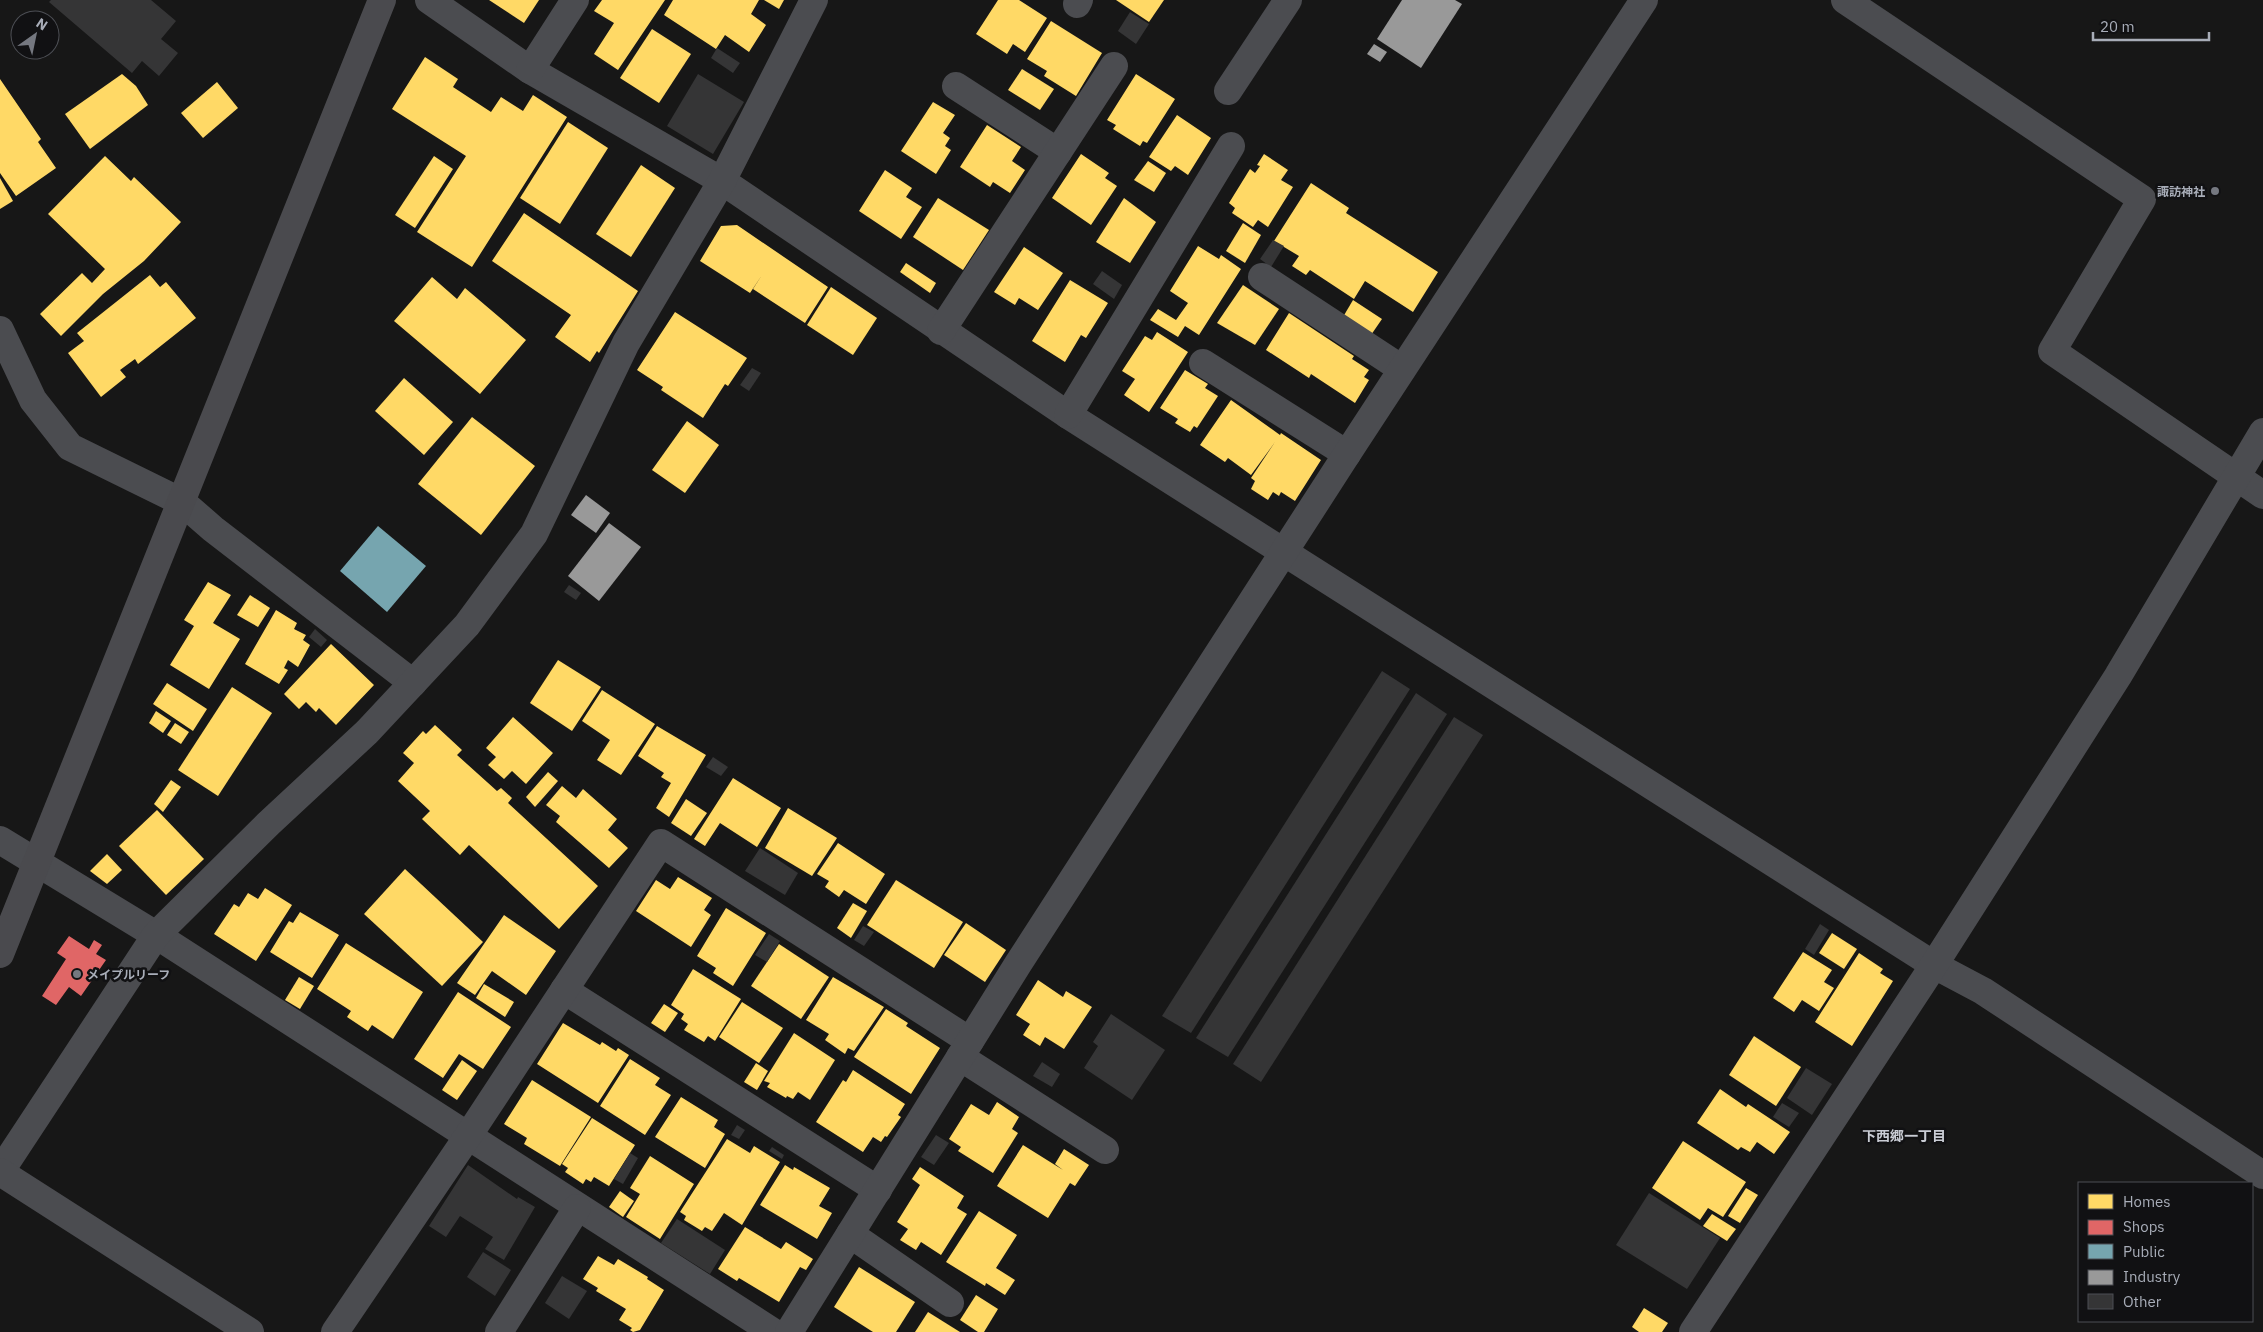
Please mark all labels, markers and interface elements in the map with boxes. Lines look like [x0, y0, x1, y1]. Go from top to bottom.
north arrow [10, 10, 60, 60]
scale bar [2093, 10, 2209, 42]
text: N [33, 14, 51, 34]
text: 20 m [2100, 17, 2135, 36]
place label: 諏訪神社 [2157, 184, 2205, 199]
marker: 諏訪神社 [2209, 185, 2221, 197]
place label: メイプルリーフ [87, 967, 170, 982]
marker: メイプルリーフ [71, 968, 83, 980]
district label: 下西郷一丁目 [1862, 1127, 1946, 1145]
legend [2078, 1182, 2253, 1322]
text: Homes [2123, 1192, 2171, 1211]
text: Shops [2123, 1217, 2165, 1236]
text: Public [2123, 1242, 2165, 1261]
text: Industry [2123, 1267, 2181, 1286]
text: Other [2123, 1292, 2162, 1311]

